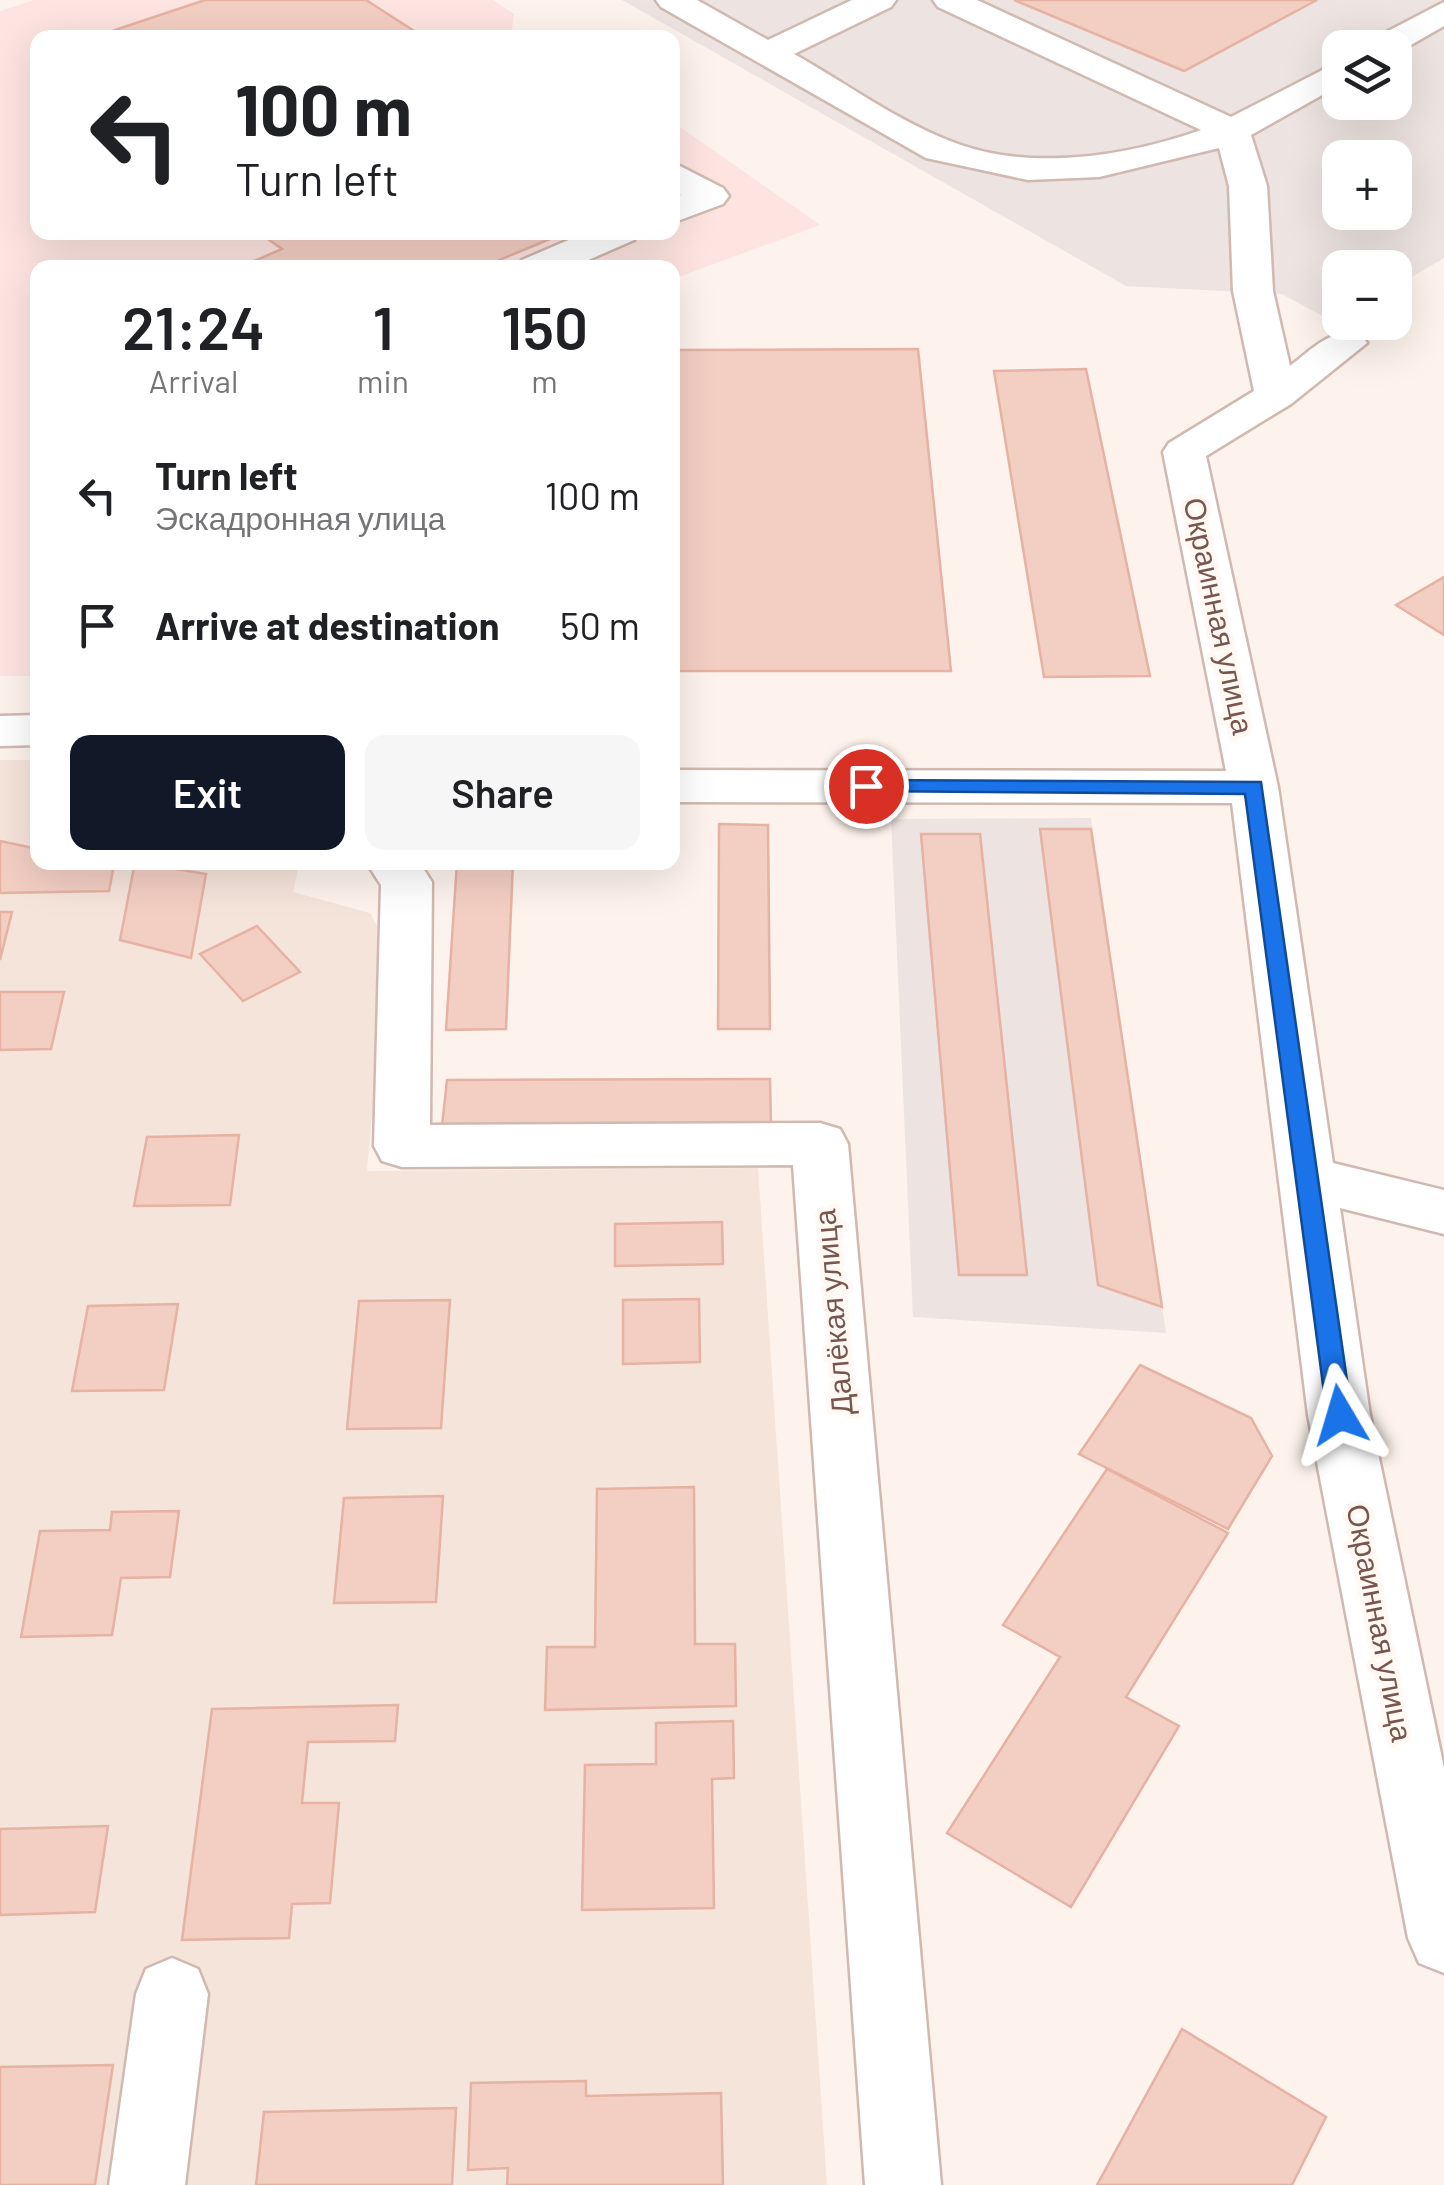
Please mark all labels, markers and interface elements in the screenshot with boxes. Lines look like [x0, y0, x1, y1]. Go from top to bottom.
map controls [1322, 30, 1412, 340]
button: layers [1322, 30, 1412, 120]
text: 100 m [235, 66, 412, 150]
icon: left [70, 70, 200, 200]
button: + [1322, 140, 1412, 230]
text: Turn left [235, 151, 399, 205]
button: − [1322, 250, 1412, 340]
text: 21:24 [122, 290, 265, 362]
text: 1 [372, 290, 394, 362]
text: 150 [501, 290, 588, 362]
text: Arrival [149, 361, 238, 399]
text: min [357, 361, 409, 399]
text: m [531, 361, 558, 399]
text: Turn left [155, 452, 298, 498]
icon: left [70, 468, 125, 523]
text: 100 m [545, 472, 640, 518]
street label: Окраинная улица [1177, 494, 1263, 738]
text: Эскадронная улица [155, 498, 446, 536]
icon: arrive [70, 598, 125, 653]
text: Arrive at destination [155, 602, 500, 648]
text: 50 m [560, 602, 640, 648]
button: Exit [70, 735, 345, 850]
button: Share [365, 735, 640, 850]
pin [824, 744, 909, 829]
icon: arrive [839, 759, 894, 814]
street label: Далёкая улица [805, 1208, 859, 1417]
position arrow [1288, 1363, 1392, 1467]
street label: Окраинная улица [1340, 1501, 1422, 1745]

